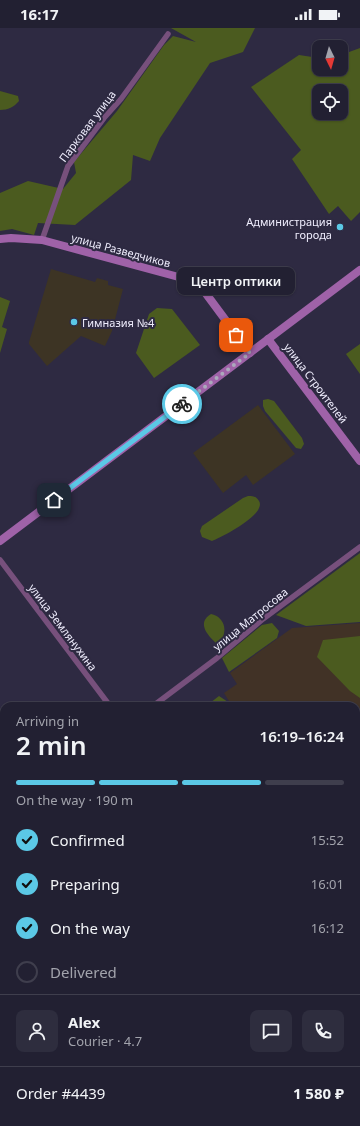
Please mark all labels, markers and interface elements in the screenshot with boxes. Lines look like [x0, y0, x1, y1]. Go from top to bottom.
text: 16:17 [20, 4, 59, 24]
north arrow [312, 40, 348, 76]
map controls [312, 40, 348, 120]
button: locate [312, 84, 348, 120]
street label: Парковая улица [55, 87, 119, 165]
place label: Администрация города [246, 214, 332, 242]
marker: Администрация города [335, 222, 345, 232]
street label: улица Разведчиков [70, 230, 172, 270]
callout: Центр оптики [177, 267, 295, 295]
text: Центр оптики [191, 272, 281, 290]
place label: Гимназия №4 [82, 315, 155, 330]
marker: Гимназия №4 [69, 317, 79, 327]
pin [219, 318, 253, 352]
icon: bag [225, 324, 247, 346]
street label: улица Строителей [281, 340, 351, 426]
courier [162, 384, 202, 424]
icon: bike [171, 393, 193, 415]
pin [37, 483, 71, 517]
icon: home [43, 489, 65, 511]
street label: улица Землянухина [25, 580, 101, 674]
street label: улица Матросова [209, 584, 291, 654]
text: Arriving in [16, 712, 79, 730]
text: 16:19–16:24 [260, 726, 344, 746]
text: 2 min [16, 727, 87, 763]
text: On the way · 190 m [16, 791, 133, 809]
icon: check [16, 829, 38, 851]
text: Confirmed [50, 830, 125, 850]
text: 15:52 [311, 831, 344, 849]
icon: check [16, 873, 38, 895]
text: Preparing [50, 874, 120, 894]
text: 16:01 [311, 875, 344, 893]
icon: check [16, 917, 38, 939]
text: On the way [50, 918, 130, 938]
text: 16:12 [311, 919, 344, 937]
text: Delivered [50, 962, 117, 982]
button: person [16, 1010, 58, 1052]
button: chat [250, 1010, 292, 1052]
button: phone [302, 1010, 344, 1052]
text: Alex [68, 1012, 100, 1032]
text: Courier · 4.7 [68, 1032, 142, 1050]
text: Order #4439 [16, 1083, 105, 1103]
text: 1 580 ₽ [293, 1083, 344, 1103]

